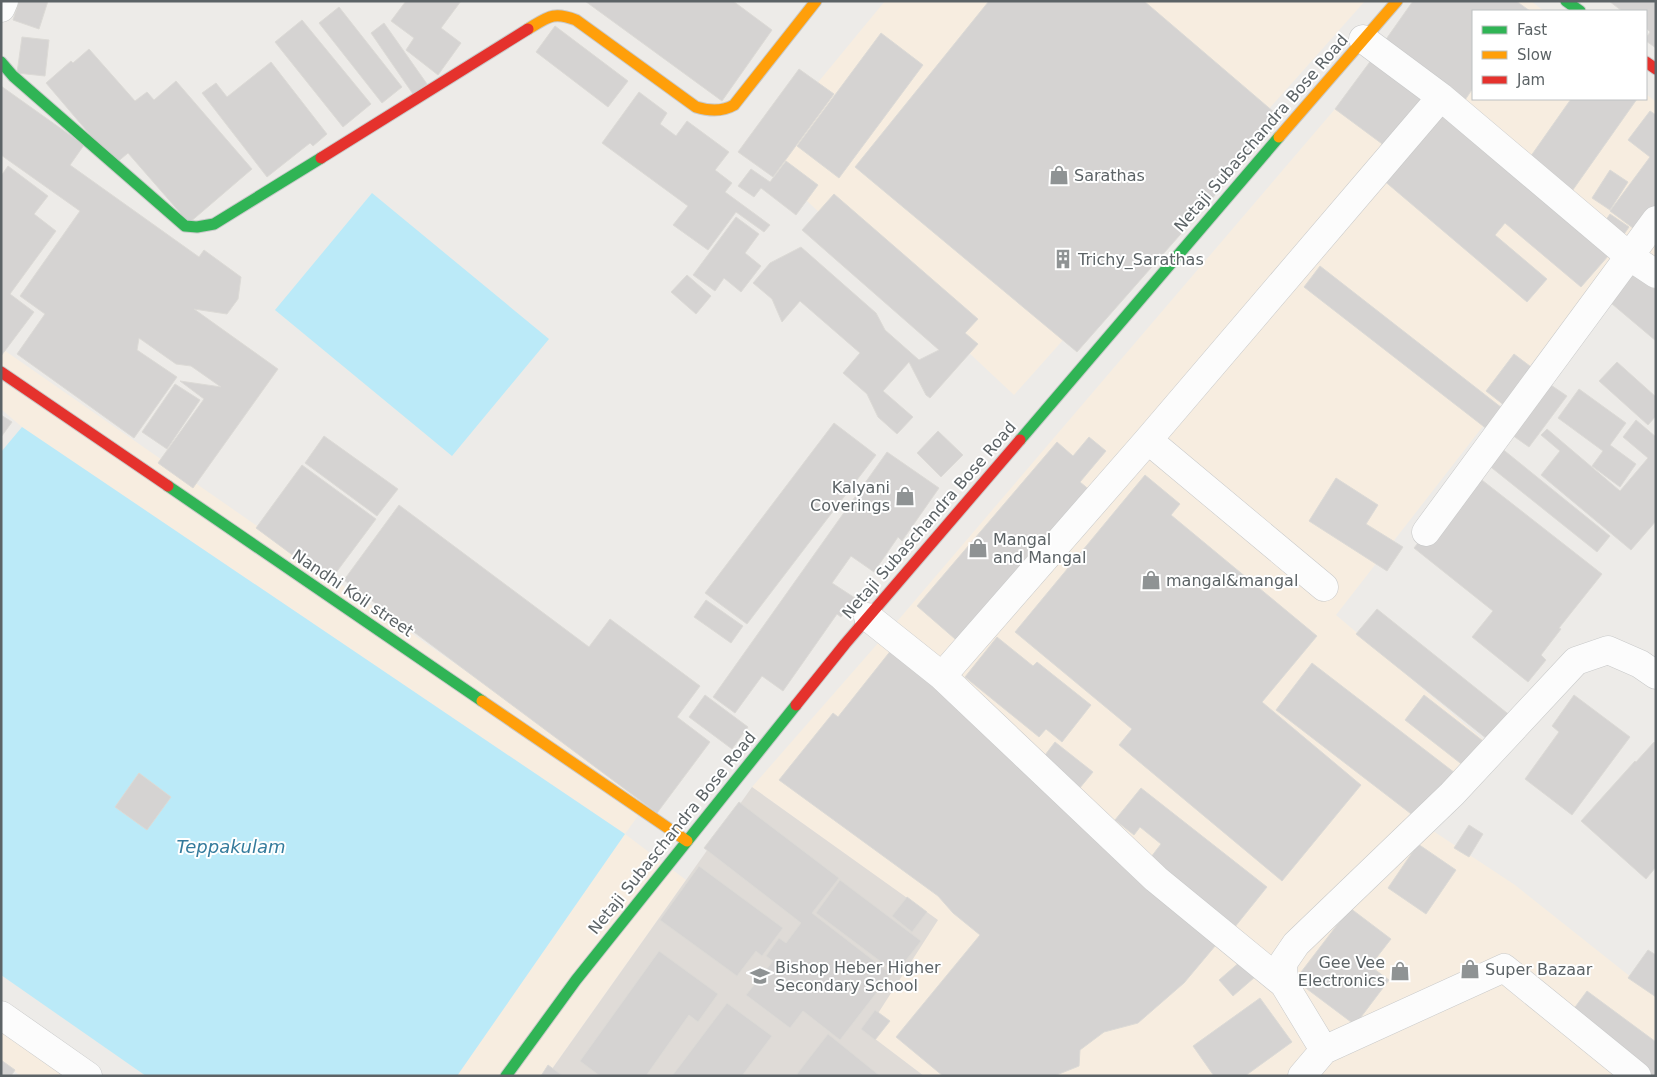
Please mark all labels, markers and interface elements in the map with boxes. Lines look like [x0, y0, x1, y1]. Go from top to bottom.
legend [1472, 10, 1647, 100]
text: Fast [1517, 21, 1547, 39]
street label: Netaji Subaschandra Bose Road [1170, 30, 1352, 236]
text: Slow [1517, 46, 1552, 64]
text: Jam [1516, 71, 1545, 89]
shop icon: Sarathas [1048, 164, 1070, 186]
place label: Sarathas [1074, 166, 1145, 185]
building icon: Trichy_Sarathas [1052, 248, 1074, 270]
place label: Trichy_Sarathas [1077, 250, 1204, 270]
street label: Netaji Subaschandra Bose Road [838, 417, 1020, 623]
place label: Kalyani Coverings [810, 478, 890, 515]
shop icon: Kalyani Coverings [894, 485, 916, 507]
place label: Mangal and Mangal [993, 530, 1086, 567]
shop icon: Mangal and Mangal [967, 537, 989, 559]
street label: Nandhi Koil street [289, 545, 417, 641]
shop icon: mangal&mangal [1140, 569, 1162, 591]
place label: mangal&mangal [1166, 571, 1298, 590]
street label: Netaji Subaschandra Bose Road [584, 728, 760, 938]
water label: Teppakulam [176, 836, 286, 857]
place label: Gee Vee Electronics [1298, 953, 1385, 990]
place label: Bishop Heber Higher Secondary School [775, 958, 941, 995]
shop icon: Super Bazaar [1459, 958, 1481, 980]
shop icon: Gee Vee Electronics [1389, 960, 1411, 982]
place label: Super Bazaar [1485, 960, 1593, 979]
school or university icon: Bishop Heber Higher Secondary School [749, 965, 771, 987]

